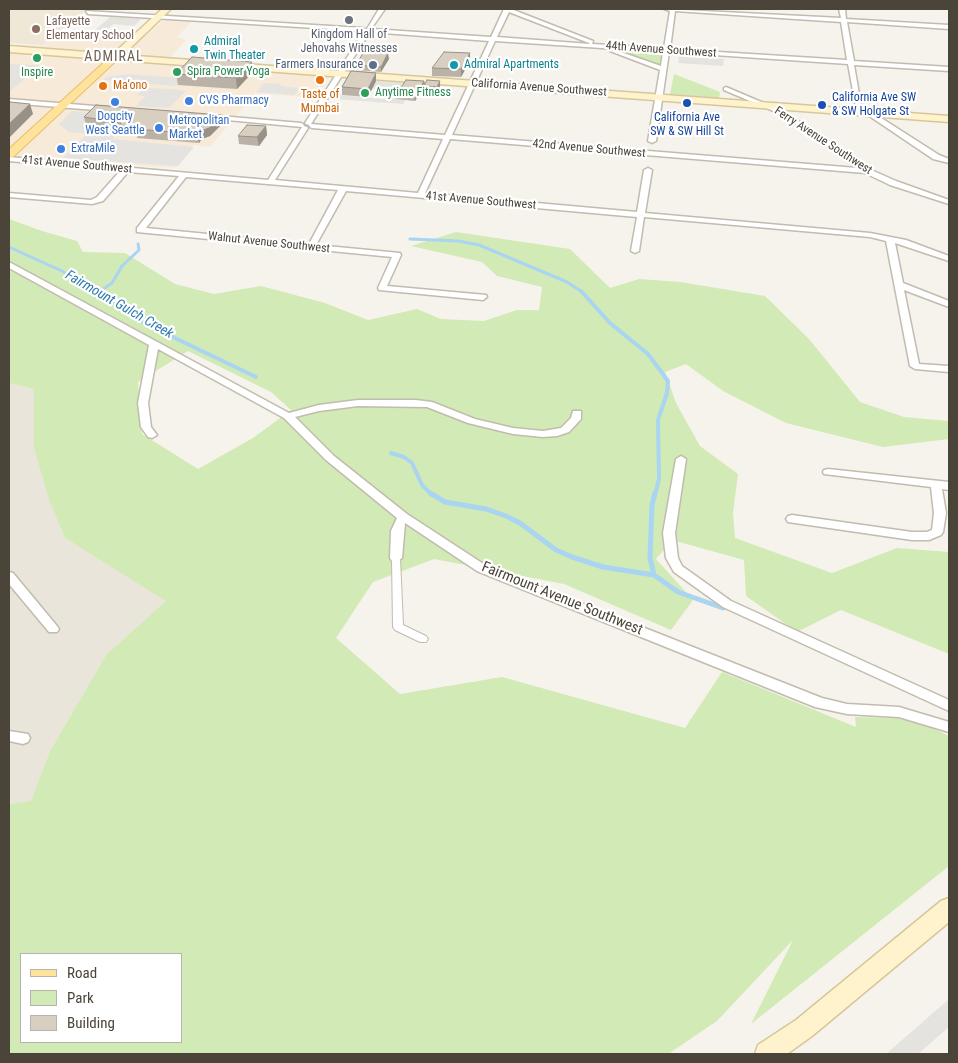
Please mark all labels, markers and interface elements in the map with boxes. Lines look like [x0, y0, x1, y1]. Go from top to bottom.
marker: Kingdom Hall of Jehovahs Witnesses [343, 14, 355, 26]
place label: Lafayette Elementary School [46, 15, 134, 43]
marker: Lafayette Elementary School [30, 23, 42, 35]
place label: Kingdom Hall of Jehovahs Witnesses [301, 28, 397, 56]
place label: Admiral Twin Theater [204, 35, 265, 63]
street label: 44th Avenue Southwest [605, 39, 717, 61]
marker: Admiral Twin Theater [188, 43, 200, 55]
district label: ADMIRAL [83, 49, 145, 65]
marker: Inspire [31, 52, 43, 64]
place label: Farmers Insurance [275, 58, 363, 72]
place label: Admiral Apartments [464, 58, 559, 72]
marker: Farmers Insurance [367, 59, 379, 71]
marker: Admiral Apartments [448, 59, 460, 71]
place label: Spira Power Yoga [187, 65, 270, 79]
place label: Inspire [21, 66, 53, 80]
marker: Spira Power Yoga [171, 66, 183, 78]
marker: Taste of Mumbai [314, 74, 326, 86]
street label: California Avenue Southwest [471, 76, 607, 100]
place label: Ma‘ono [113, 79, 147, 93]
marker: Ma‘ono [97, 80, 109, 92]
place label: Anytime Fitness [375, 86, 451, 100]
marker: Anytime Fitness [359, 87, 371, 99]
place label: Taste of Mumbai [301, 88, 339, 116]
place label: California Ave SW & SW Holgate St [832, 91, 916, 119]
place label: CVS Pharmacy [199, 94, 269, 108]
marker: CVS Pharmacy [183, 95, 195, 107]
marker: Dogcity West Seattle [109, 96, 121, 108]
marker: California Ave SW & SW Hill St [681, 97, 693, 109]
marker: California Ave SW & SW Holgate St [816, 99, 828, 111]
street label: Ferry Avenue Southwest [771, 104, 875, 178]
place label: Dogcity West Seattle [85, 110, 145, 138]
place label: California Ave SW & SW Hill St [650, 111, 724, 139]
place label: Metropolitan Market [169, 114, 229, 142]
marker: Metropolitan Market [153, 122, 165, 134]
street label: 42nd Avenue Southwest [532, 137, 646, 161]
place label: ExtraMile [71, 142, 115, 156]
marker: ExtraMile [55, 143, 67, 155]
street label: 41st Avenue Southwest [21, 153, 133, 177]
street label: 41st Avenue Southwest [425, 189, 537, 213]
street label: Walnut Avenue Southwest [207, 229, 331, 257]
water label: Fairmount Gulch Creek [62, 267, 176, 343]
street label: Fairmount Avenue Southwest [479, 558, 645, 640]
legend [20, 953, 182, 1043]
text: Road [67, 964, 97, 982]
text: Park [67, 989, 94, 1007]
text: Building [67, 1014, 115, 1032]

